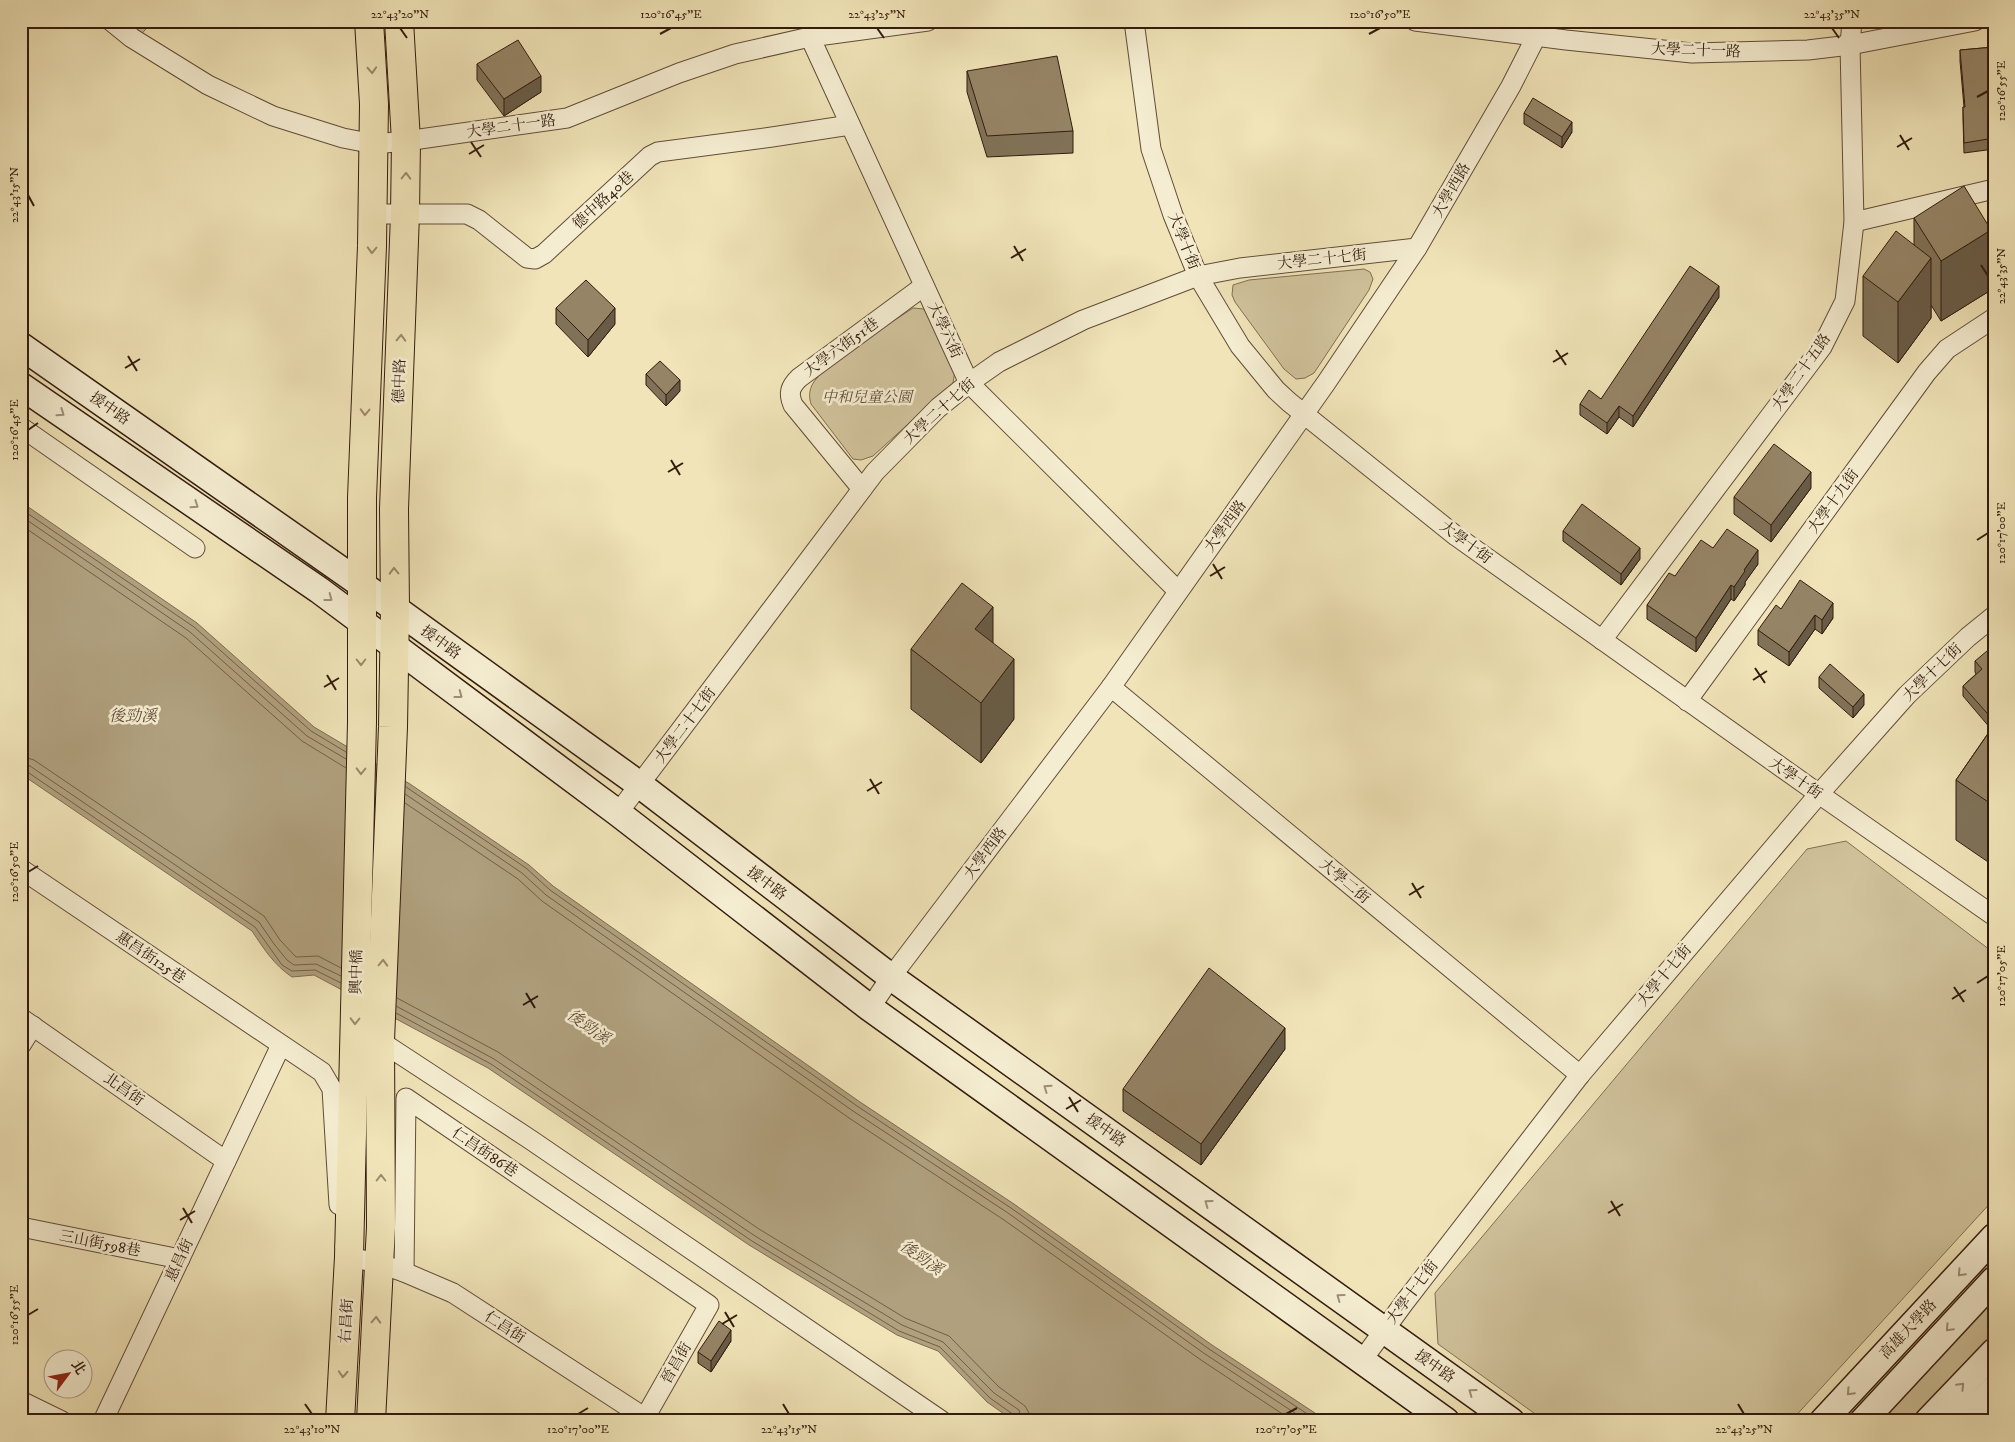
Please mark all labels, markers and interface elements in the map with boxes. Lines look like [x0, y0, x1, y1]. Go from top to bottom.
text: 22°43'20"N [371, 7, 429, 22]
text: 120°16'45"E [640, 7, 702, 22]
text: 22°43'25"N [848, 7, 906, 22]
text: 120°16'50"E [1349, 7, 1411, 22]
text: 22°43'35"N [1804, 7, 1860, 22]
street label: 大學二十一路 [1651, 39, 1741, 62]
text: 120°16'55"E [1994, 60, 2009, 121]
one-way arrow [367, 66, 378, 74]
street label: 大學二十一路 [465, 111, 557, 142]
street label: 大學西路 [1428, 160, 1475, 221]
text: 22°43'15"N [7, 167, 22, 223]
street label: 德中路40巷 [569, 167, 638, 233]
one-way arrow [400, 172, 411, 180]
street label: 大學十街 [1163, 210, 1204, 273]
street label: 大學二十七街 [1276, 245, 1368, 274]
one-way arrow [367, 246, 377, 254]
text: 22°43'35"N [1994, 248, 2009, 304]
street label: 大學六街 [923, 299, 966, 361]
street label: 大學六街51巷 [800, 314, 882, 381]
street label: 大學二十五路 [1768, 330, 1835, 415]
one-way arrow [395, 334, 406, 342]
street label: 德中路 [389, 358, 410, 404]
street label: 大學二十七街 [900, 374, 979, 449]
street label: 援中路 [86, 388, 134, 429]
park label: 中和兒童公園 [822, 388, 914, 407]
text: 120°16'45"E [7, 399, 22, 461]
one-way arrow [56, 407, 65, 416]
one-way arrow [360, 408, 371, 416]
street label: 大學十九街 [1804, 465, 1863, 537]
street label: 大學西路 [1200, 496, 1251, 556]
one-way arrow [190, 499, 199, 508]
text: 120°17'00"E [1994, 502, 2009, 564]
street label: 大學十街 [1436, 517, 1495, 568]
one-way arrow [389, 566, 399, 574]
one-way arrow [323, 592, 332, 600]
street label: 援中路 [417, 621, 464, 663]
street label: 大學十七街 [1899, 639, 1966, 705]
one-way arrow [356, 658, 366, 666]
street label: 大學二十七街 [651, 684, 720, 767]
one-way arrow [453, 689, 462, 697]
water label: 後勁溪 [109, 706, 159, 726]
street label: 大學十街 [1766, 753, 1826, 803]
one-way arrow [355, 767, 366, 775]
street label: 大學西路 [960, 824, 1011, 883]
text: 120°16'50"E [7, 841, 22, 903]
street label: 大學二街 [1316, 855, 1374, 908]
street label: 援中路 [743, 862, 790, 905]
street label: 惠昌街125巷 [112, 927, 189, 988]
street label: 大學十七街 [1633, 940, 1696, 1010]
text: 120°17'05"E [1994, 945, 2009, 1007]
street label: 興中橋 [347, 949, 366, 995]
one-way arrow [378, 959, 388, 967]
water label: 後勁溪 [563, 1005, 615, 1050]
one-way arrow [350, 1017, 360, 1025]
street label: 北昌街 [100, 1069, 148, 1110]
one-way arrow [1043, 1085, 1053, 1094]
street label: 援中路 [1082, 1110, 1130, 1151]
street label: 仁昌街86巷 [448, 1123, 521, 1181]
one-way arrow [376, 1174, 386, 1182]
one-way arrow [1204, 1200, 1213, 1209]
street label: 三山街598巷 [58, 1226, 142, 1261]
street label: 惠昌街 [161, 1236, 198, 1285]
water label: 後勁溪 [896, 1236, 948, 1281]
street label: 大學十七街 [1382, 1257, 1443, 1328]
one-way arrow [1957, 1267, 1966, 1276]
text: 120°16'55"E [7, 1284, 22, 1345]
one-way arrow [1336, 1294, 1346, 1303]
street label: 高雄大學路 [1876, 1295, 1941, 1363]
street label: 右昌街 [336, 1298, 357, 1344]
street label: 仁昌街 [481, 1307, 529, 1348]
one-way arrow [370, 1315, 381, 1323]
one-way arrow [1946, 1322, 1955, 1331]
street label: 晉昌街 [657, 1339, 696, 1387]
street label: 援中路 [1411, 1346, 1459, 1387]
north arrow [42, 1350, 92, 1400]
text: 北 [67, 1357, 90, 1378]
one-way arrow [337, 1371, 348, 1379]
one-way arrow [1955, 1383, 1964, 1392]
one-way arrow [1847, 1386, 1856, 1395]
one-way arrow [1468, 1389, 1478, 1398]
text: 22°43'10"N [284, 1422, 341, 1437]
text: 120°17'00"E [547, 1422, 609, 1437]
text: 22°43'15"N [761, 1422, 817, 1437]
text: 120°17'05"E [1255, 1422, 1317, 1437]
text: 22°43'25"N [1715, 1422, 1773, 1437]

